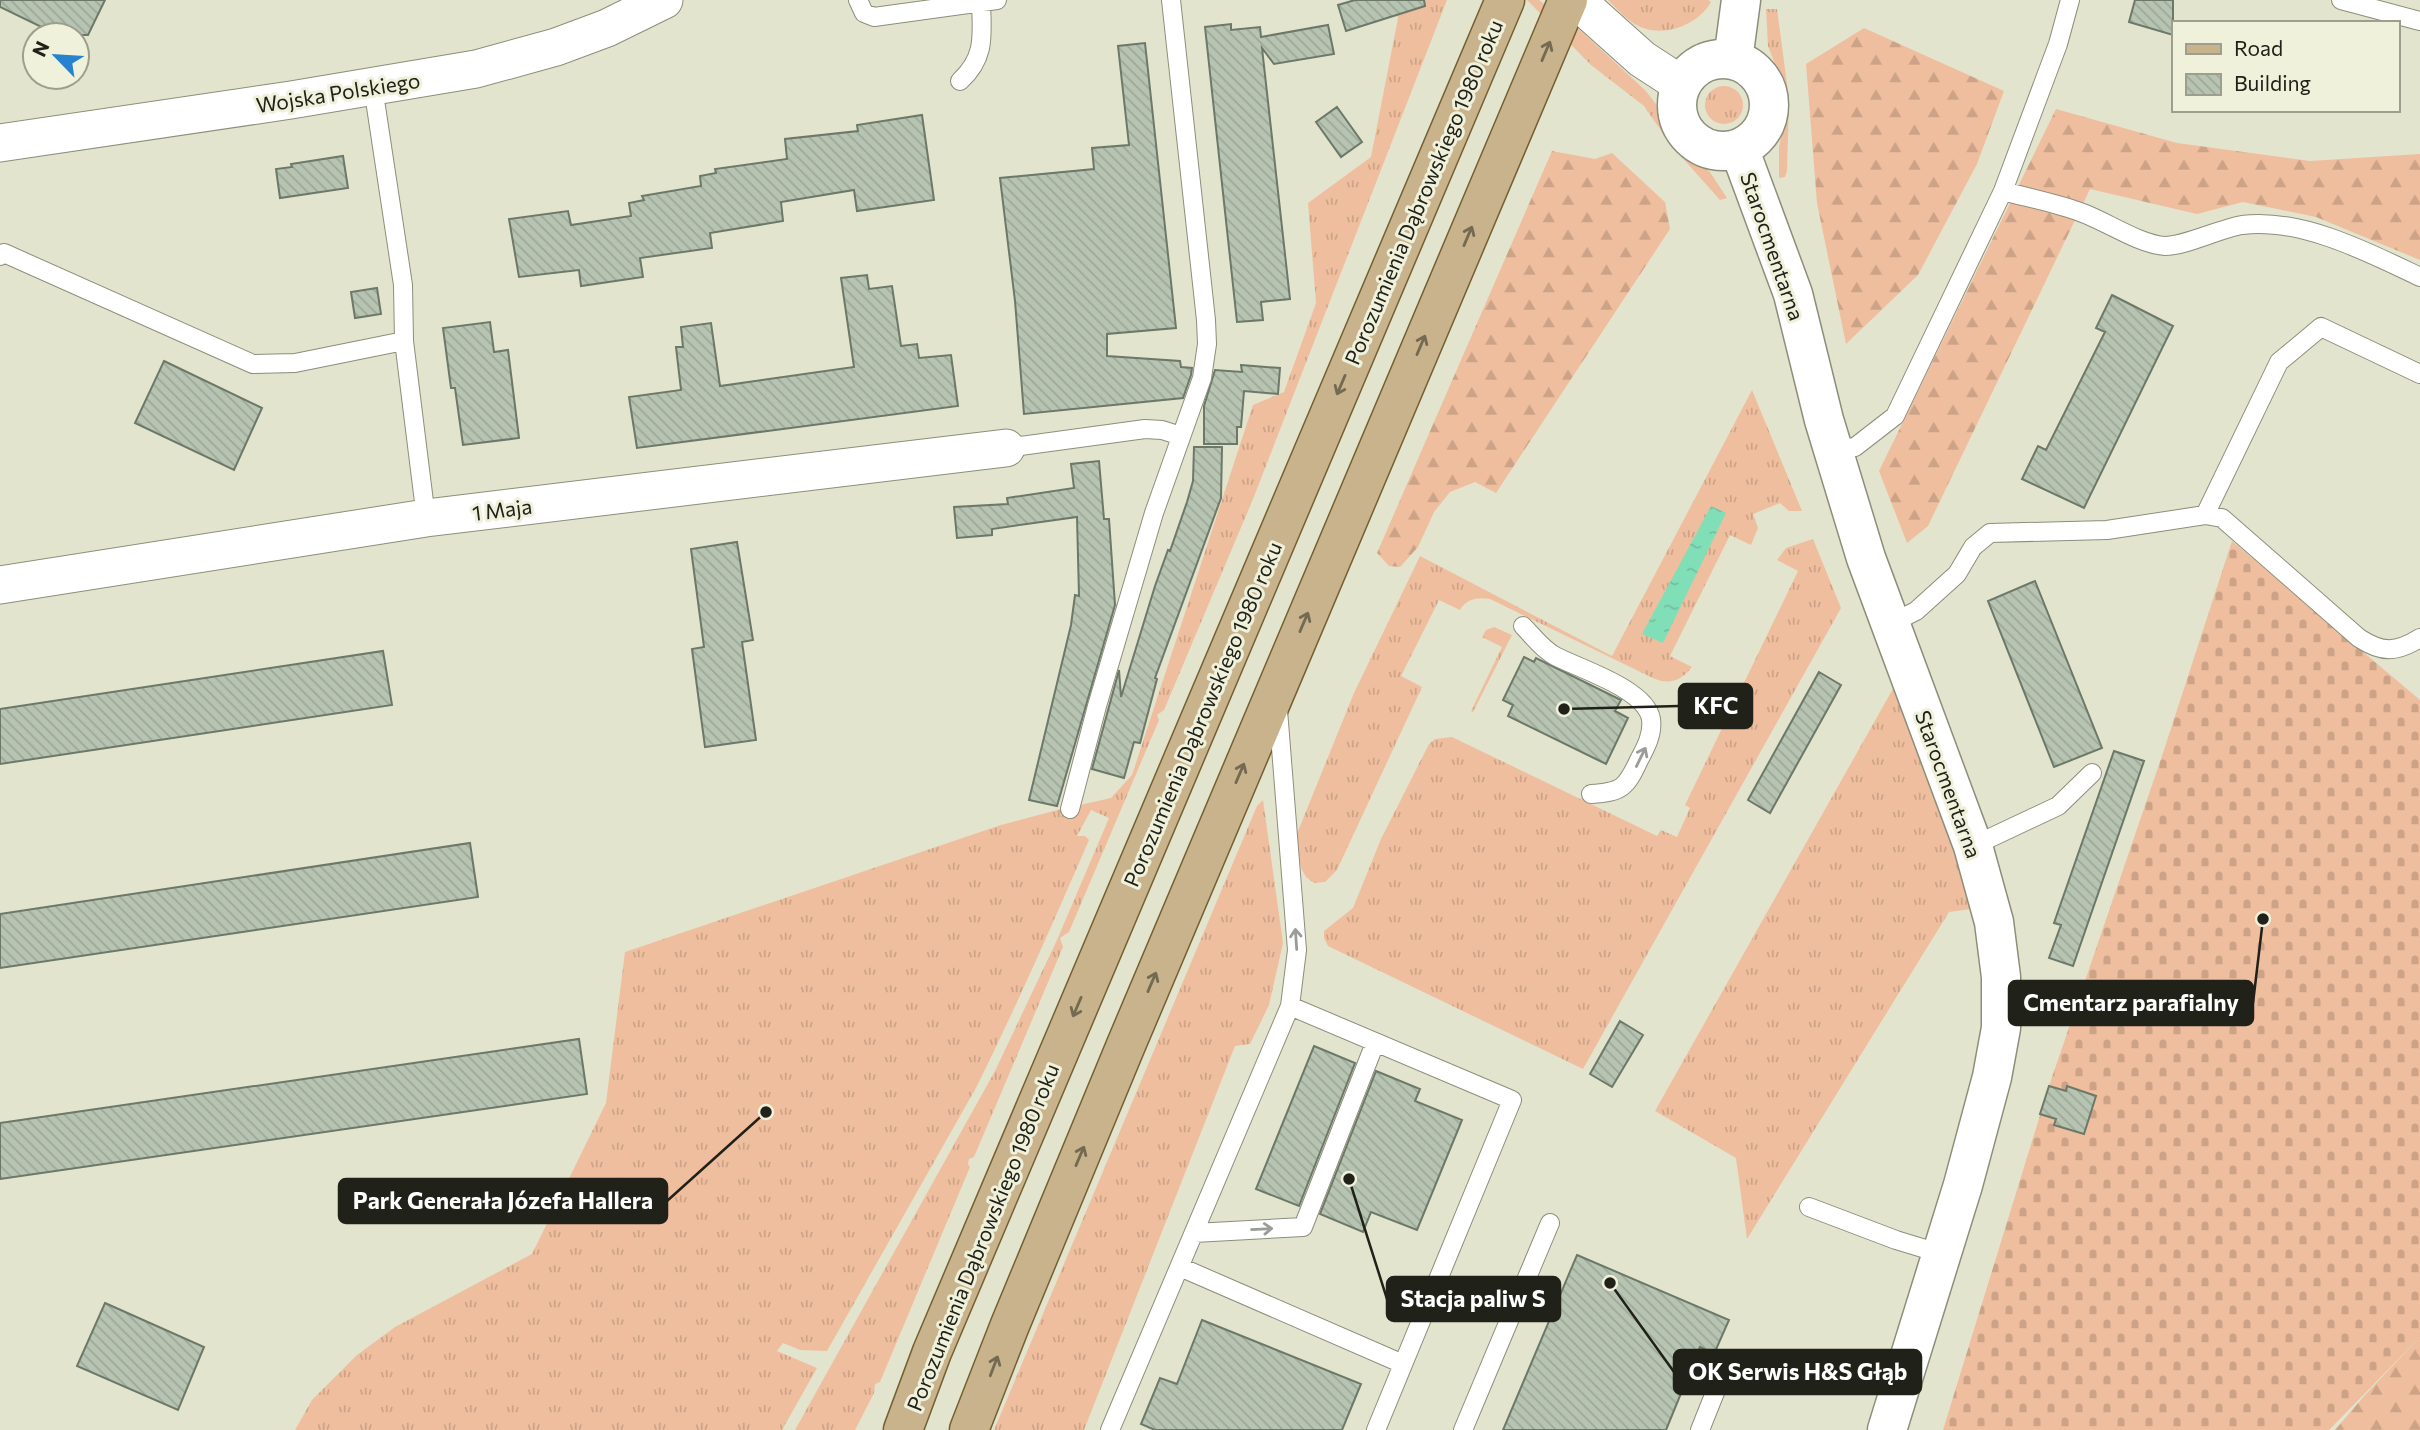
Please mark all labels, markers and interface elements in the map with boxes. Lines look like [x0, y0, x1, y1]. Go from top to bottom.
street label: Porozumienia Dąbrowskiego 1980 roku [1339, 16, 1507, 368]
north arrow [21, 21, 91, 91]
legend [2172, 21, 2399, 112]
text: Road [2234, 35, 2283, 60]
text: N [27, 37, 54, 60]
one-way arrow [1540, 41, 1553, 62]
street label: Wojska Polskiego [254, 67, 422, 117]
text: Building [2234, 70, 2311, 95]
street label: Starocmentarna [1736, 169, 1810, 323]
one-way arrow [1462, 226, 1475, 247]
one-way arrow [1416, 335, 1429, 357]
one-way arrow [1334, 374, 1347, 396]
street label: 1 Maja [471, 493, 533, 525]
street label: Porozumienia Dąbrowskiego 1980 roku [1118, 538, 1286, 890]
one-way arrow [1298, 612, 1311, 634]
callout: KFC [1679, 684, 1752, 728]
text: KFC [1693, 691, 1739, 719]
street label: Starocmentarna [1911, 707, 1987, 861]
one-way arrow [1635, 747, 1648, 768]
one-way arrow [1234, 762, 1247, 784]
one-way arrow [1289, 928, 1302, 950]
one-way arrow [1146, 972, 1159, 994]
callout: Cmentarz parafialny [2009, 981, 2253, 1025]
text: Cmentarz parafialny [2023, 988, 2239, 1016]
one-way arrow [1070, 996, 1083, 1017]
street label: Porozumienia Dąbrowskiego 1980 roku [901, 1060, 1063, 1414]
one-way arrow [1074, 1146, 1087, 1167]
callout: Park Generała Józefa Hallera [339, 1179, 667, 1223]
text: Park Generała Józefa Hallera [353, 1186, 653, 1214]
one-way arrow [1251, 1222, 1273, 1235]
callout: Stacja paliw S [1387, 1277, 1560, 1321]
text: Stacja paliw S [1400, 1284, 1546, 1312]
callout: OK Serwis H&S Głąb [1674, 1350, 1921, 1394]
one-way arrow [988, 1356, 1001, 1378]
text: OK Serwis H&S Głąb [1689, 1357, 1907, 1385]

